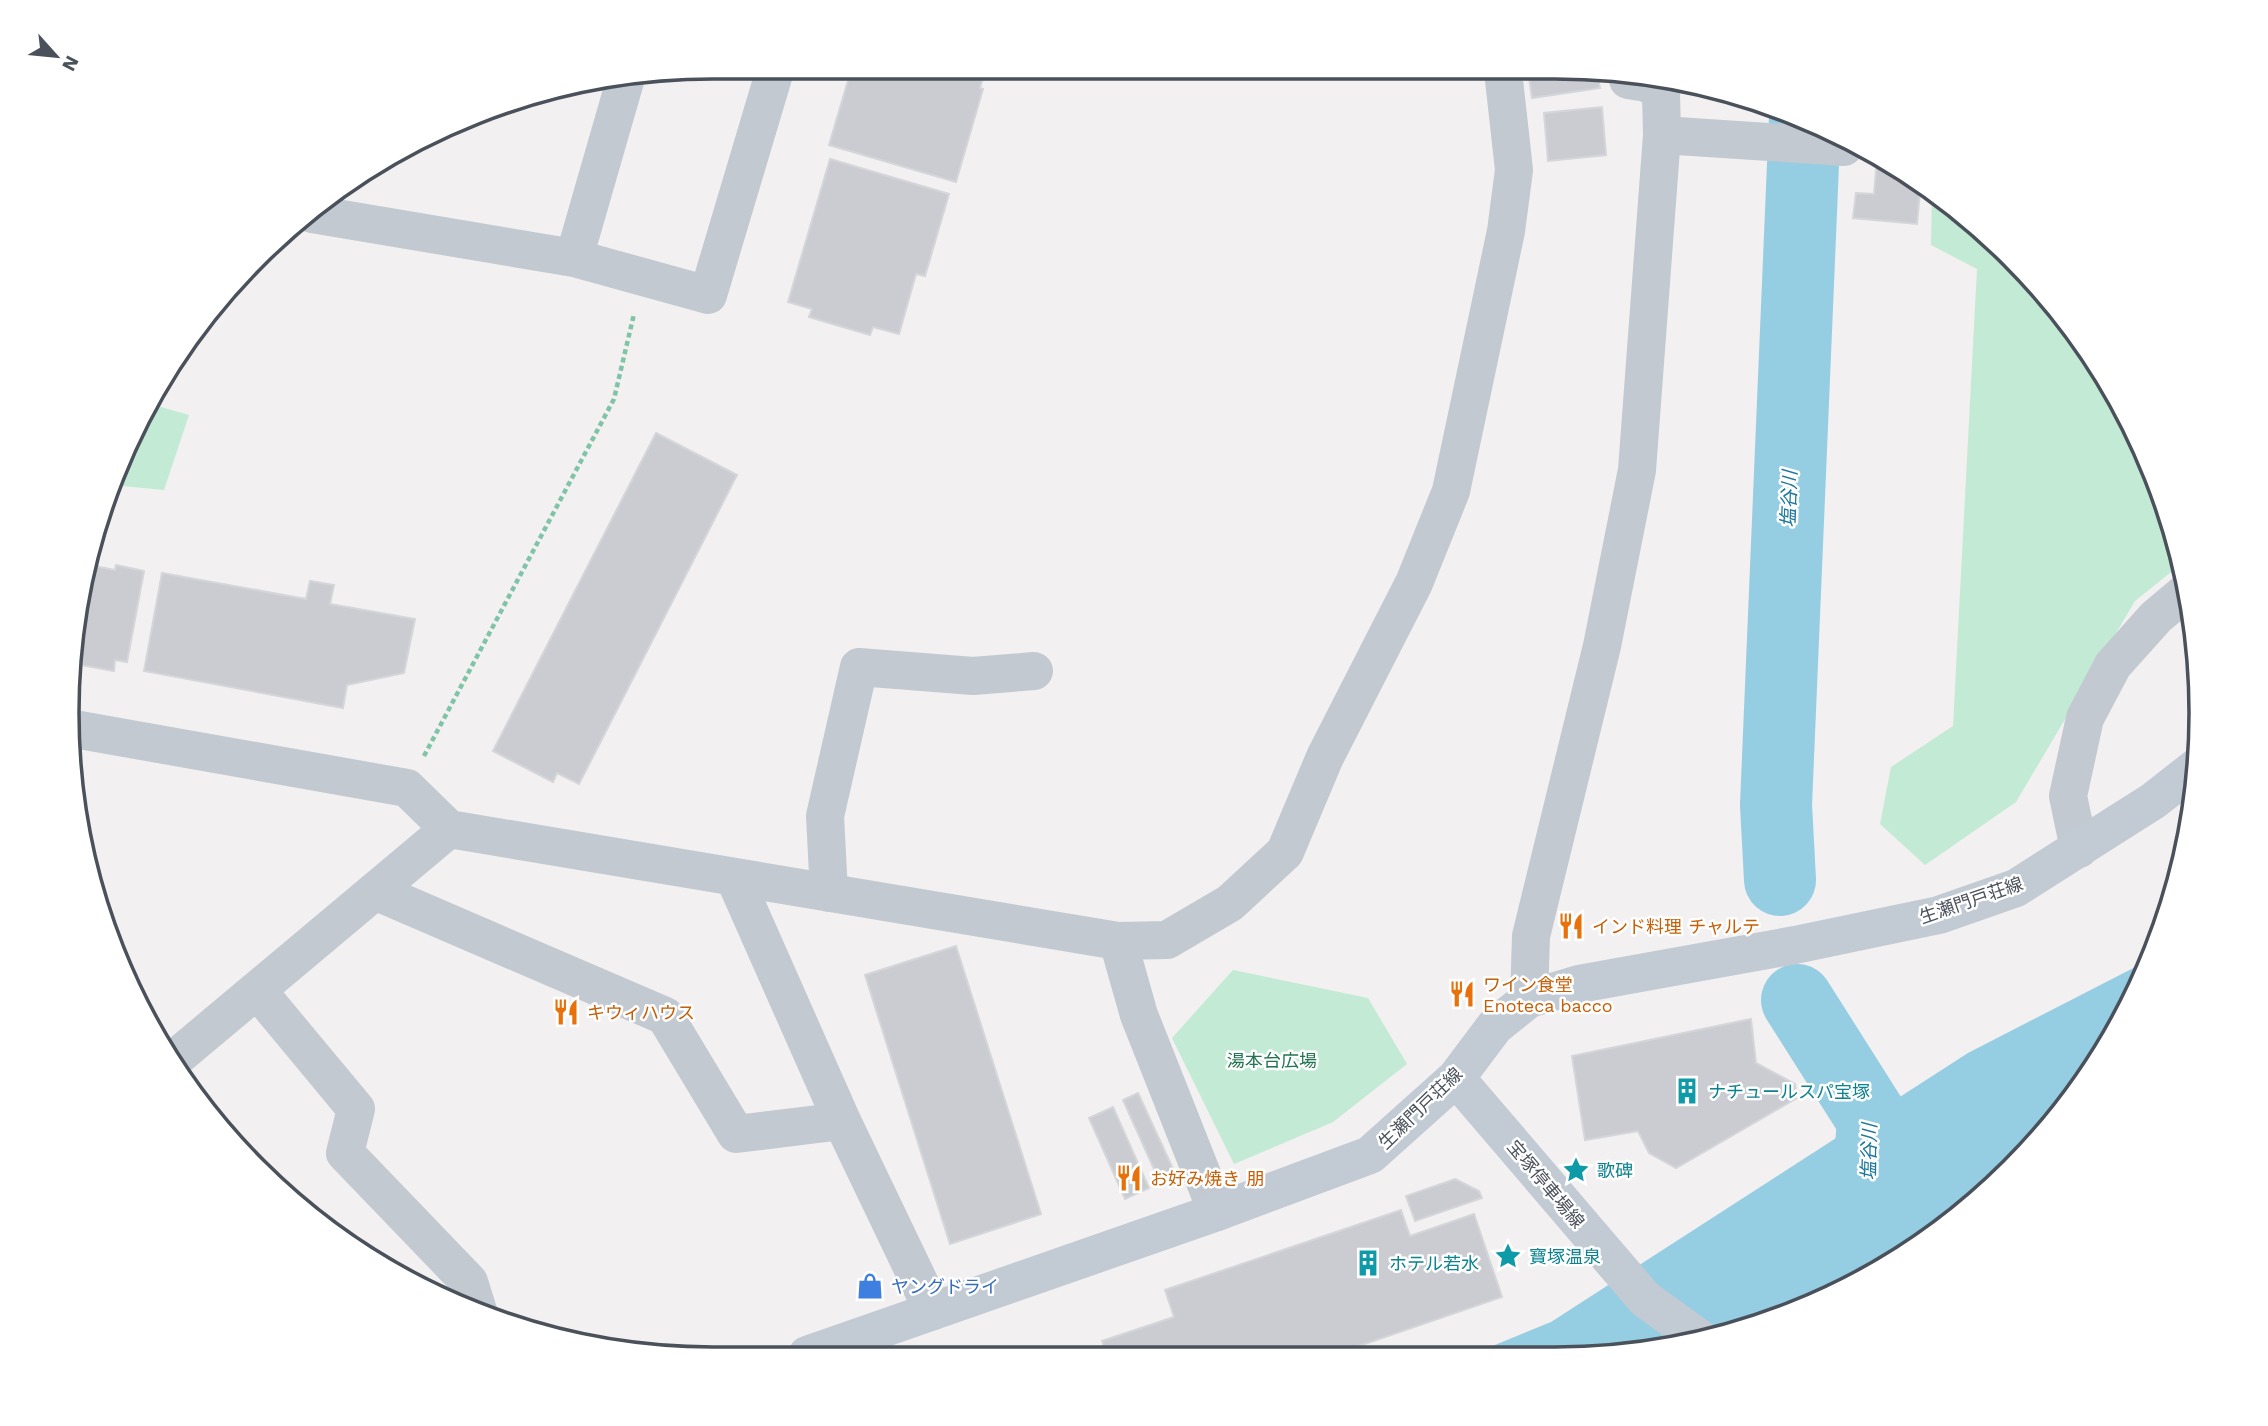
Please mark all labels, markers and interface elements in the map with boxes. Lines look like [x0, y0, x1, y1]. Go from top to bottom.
north arrow [21, 21, 91, 91]
text: N [57, 52, 84, 75]
water label: 塩谷川 [1777, 468, 1802, 528]
street label: 生瀬門戸荘線 [1917, 872, 2025, 928]
restaurant icon: インド料理 チャルテ [1556, 911, 1586, 941]
place label: インド料理 チャルテ [1592, 916, 1760, 937]
place label: ワイン食堂 Enoteca bacco [1483, 974, 1613, 1016]
restaurant icon: ワイン食堂 Enoteca bacco [1447, 979, 1477, 1009]
restaurant icon: キウィハウス [551, 997, 581, 1027]
place label: キウィハウス [587, 1002, 695, 1023]
park label: 湯本台広場 [1227, 1050, 1317, 1071]
street label: 生瀬門戸荘線 [1374, 1063, 1466, 1153]
building icon: ナチュールスパ宝塚 [1672, 1076, 1702, 1106]
place label: ナチュールスパ宝塚 [1708, 1081, 1870, 1102]
water label: 塩谷川 [1857, 1121, 1881, 1181]
street label: 宝塚停車場線 [1503, 1136, 1589, 1232]
place icon: 歌碑 [1561, 1155, 1591, 1185]
place label: 歌碑 [1597, 1160, 1633, 1181]
restaurant icon: お好み焼き 朋 [1114, 1163, 1144, 1193]
place label: お好み焼き 朋 [1150, 1168, 1264, 1189]
place icon: 寶塚温泉 [1493, 1241, 1523, 1271]
place label: 寶塚温泉 [1529, 1246, 1601, 1267]
building icon: ホテル若水 [1353, 1248, 1383, 1278]
place label: ホテル若水 [1389, 1253, 1479, 1274]
shop icon: ヤングドライ [855, 1271, 885, 1301]
place label: ヤングドライ [891, 1276, 999, 1297]

